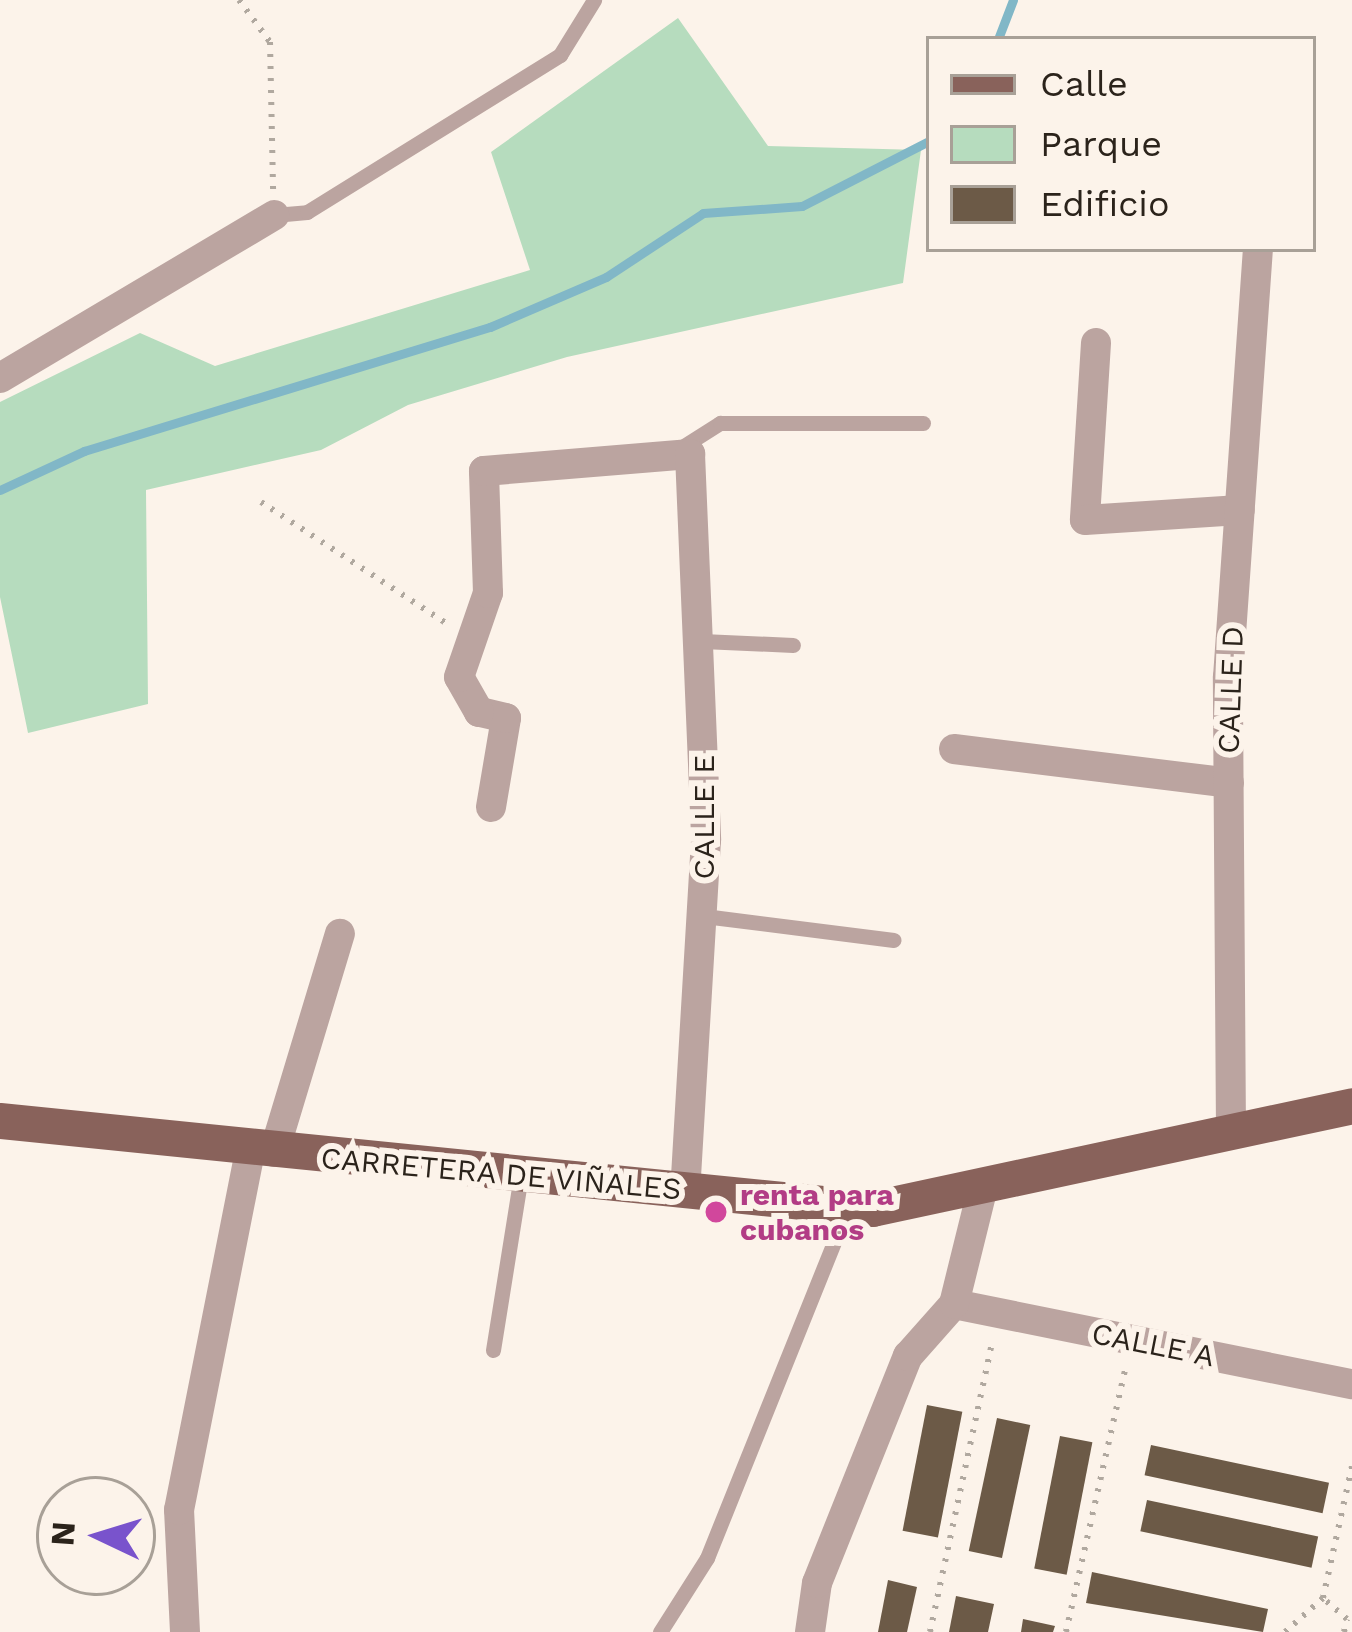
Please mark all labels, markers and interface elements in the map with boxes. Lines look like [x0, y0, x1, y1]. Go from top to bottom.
legend [926, 36, 1316, 252]
text: Calle [1040, 63, 1128, 105]
text: Parque [1040, 123, 1162, 165]
text: Edificio [1040, 183, 1170, 225]
street label: CALLE D [1211, 626, 1251, 754]
street label: CALLE E [686, 755, 722, 879]
street label: CARRETERA DE VIÑALES [318, 1140, 684, 1208]
place label: renta para cubanos [740, 1177, 894, 1248]
marker: renta para cubanos [703, 1199, 729, 1225]
street label: CALLE A [1088, 1315, 1218, 1375]
north arrow [36, 1476, 156, 1596]
text: N [42, 1520, 83, 1547]

